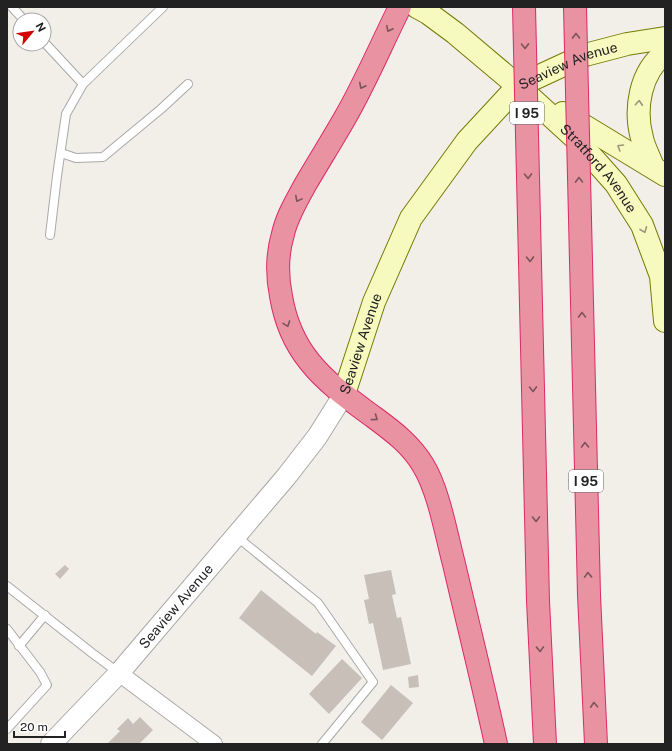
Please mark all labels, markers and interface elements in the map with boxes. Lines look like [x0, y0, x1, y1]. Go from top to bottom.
north arrow [12, 12, 52, 52]
text: N [33, 20, 48, 34]
one-way arrow [386, 24, 394, 32]
one-way arrow [571, 33, 580, 39]
street label: Seaview Avenue [516, 39, 619, 93]
one-way arrow [521, 43, 529, 49]
one-way arrow [359, 81, 367, 89]
one-way arrow [635, 100, 644, 106]
road number: I 95 [510, 102, 544, 124]
street label: Stratford Avenue [557, 121, 640, 215]
one-way arrow [617, 144, 624, 152]
one-way arrow [524, 173, 532, 179]
one-way arrow [575, 177, 583, 183]
one-way arrow [295, 195, 302, 202]
one-way arrow [639, 226, 647, 233]
one-way arrow [526, 256, 534, 262]
street label: Seaview Avenue [336, 290, 385, 396]
one-way arrow [578, 312, 586, 318]
one-way arrow [283, 320, 291, 327]
one-way arrow [529, 386, 537, 392]
one-way arrow [370, 413, 377, 420]
one-way arrow [581, 442, 589, 448]
road number: I 95 [569, 470, 603, 492]
one-way arrow [532, 516, 540, 522]
street label: Seaview Avenue [136, 561, 216, 652]
one-way arrow [584, 572, 592, 578]
one-way arrow [536, 646, 544, 652]
one-way arrow [589, 702, 598, 708]
scale bar [14, 713, 65, 739]
text: 20 m [20, 720, 48, 734]

